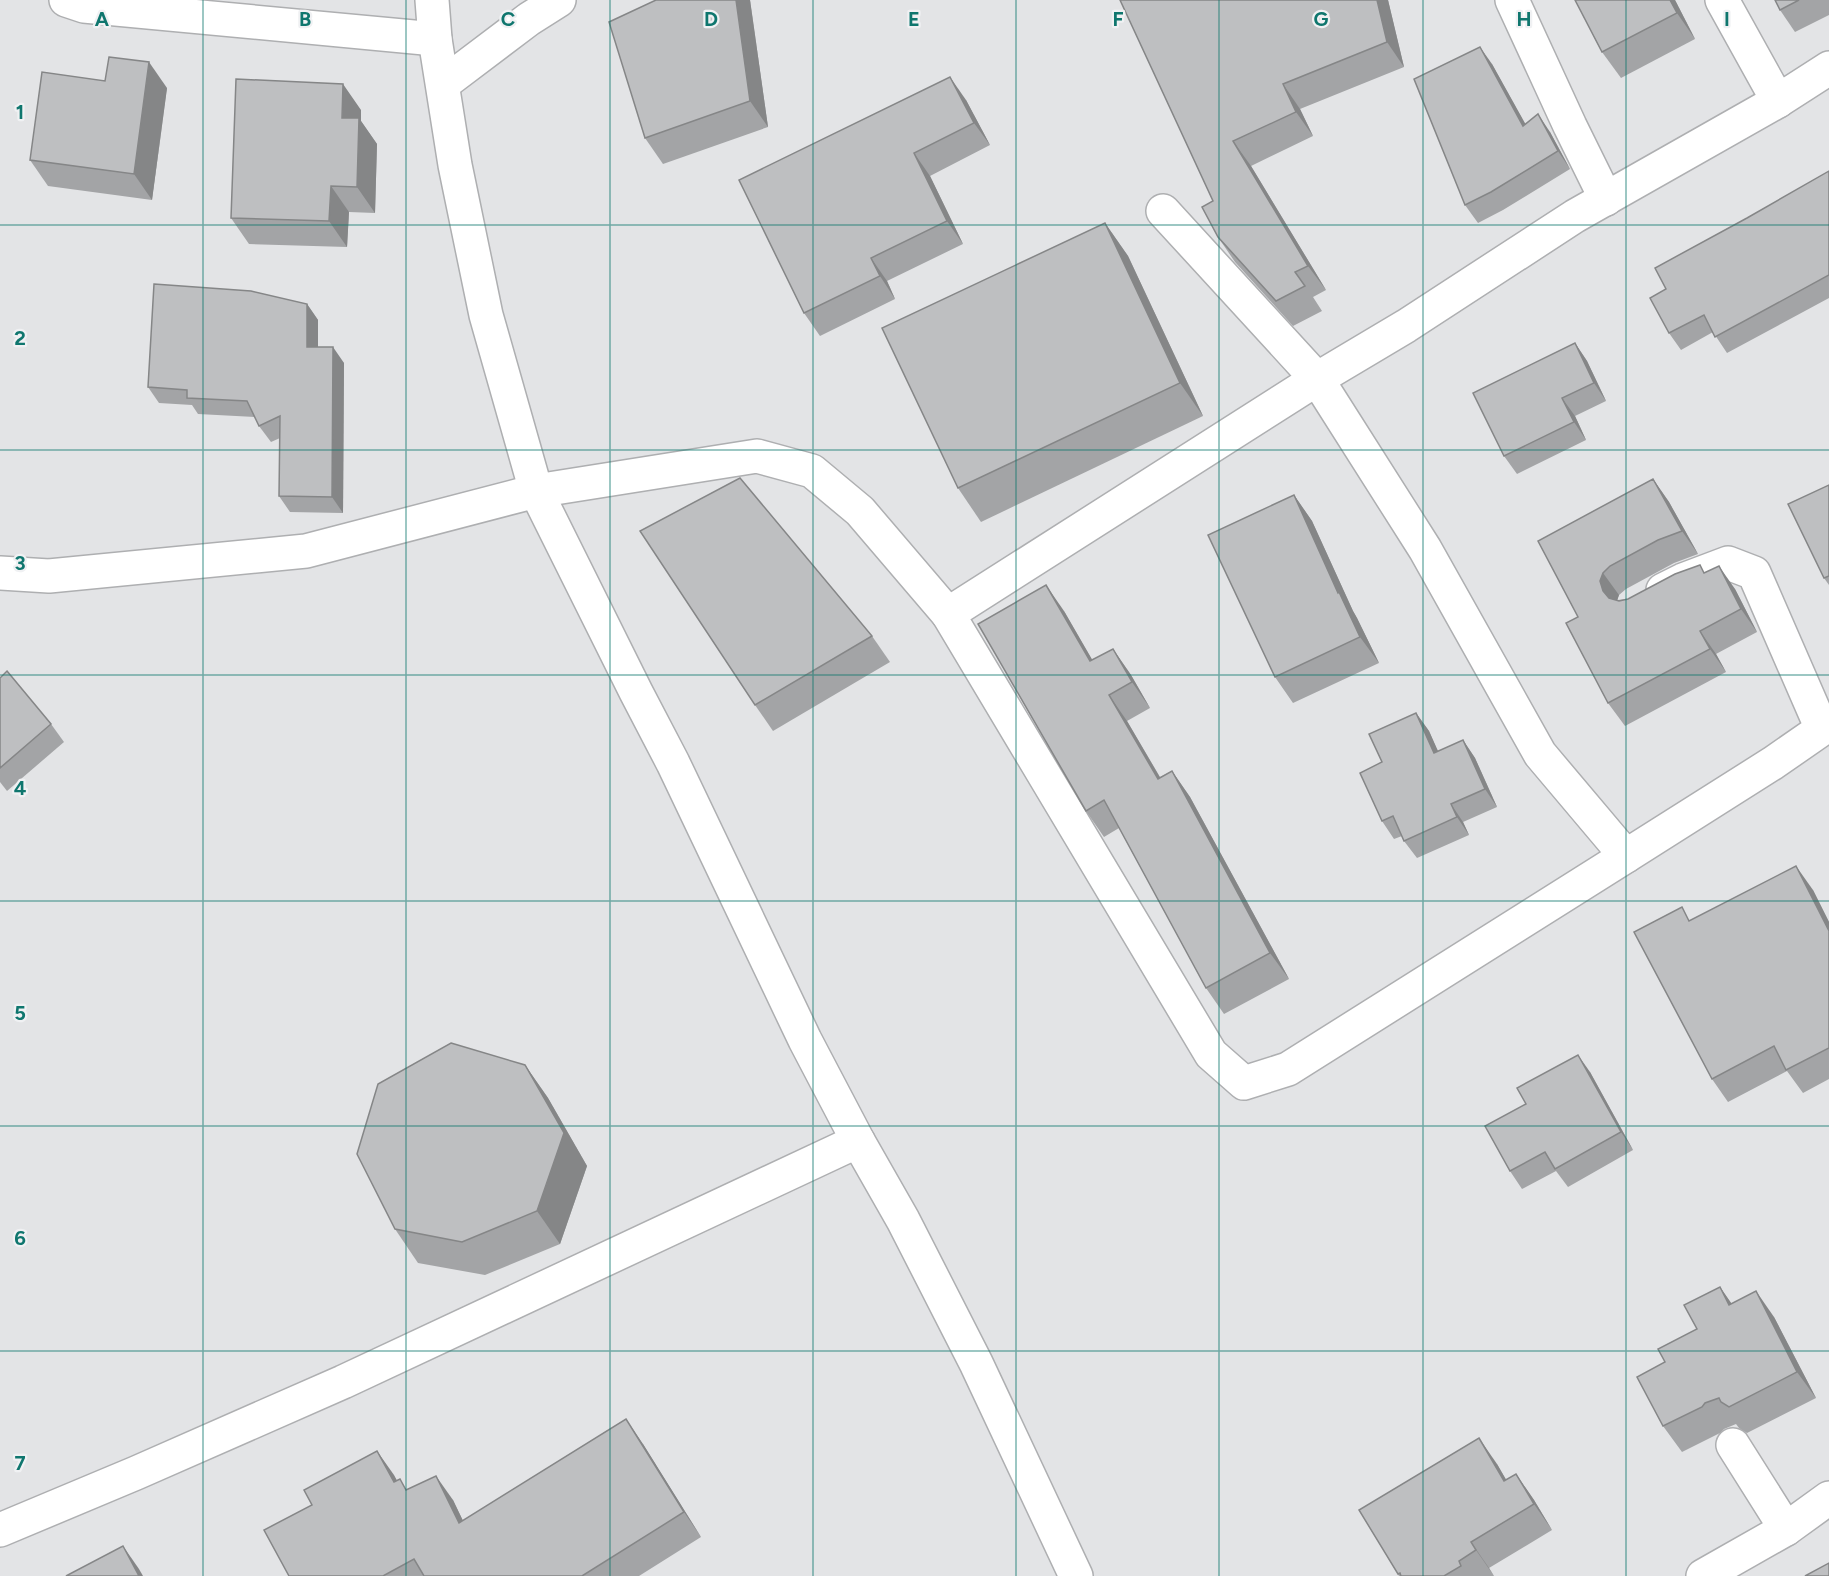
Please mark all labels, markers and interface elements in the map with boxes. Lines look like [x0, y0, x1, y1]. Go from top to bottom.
text: A [95, 7, 110, 31]
text: B [299, 7, 311, 31]
text: C [501, 7, 515, 31]
text: D [704, 7, 718, 31]
text: E [908, 7, 920, 31]
text: F [1112, 7, 1124, 31]
text: G [1314, 7, 1329, 31]
text: H [1517, 7, 1532, 31]
text: I [1724, 7, 1730, 31]
text: 1 [16, 100, 24, 124]
text: 2 [14, 326, 26, 350]
text: 3 [14, 551, 26, 575]
text: 4 [14, 776, 27, 800]
text: 5 [14, 1001, 26, 1025]
text: 6 [14, 1226, 26, 1250]
text: 7 [14, 1451, 26, 1475]

